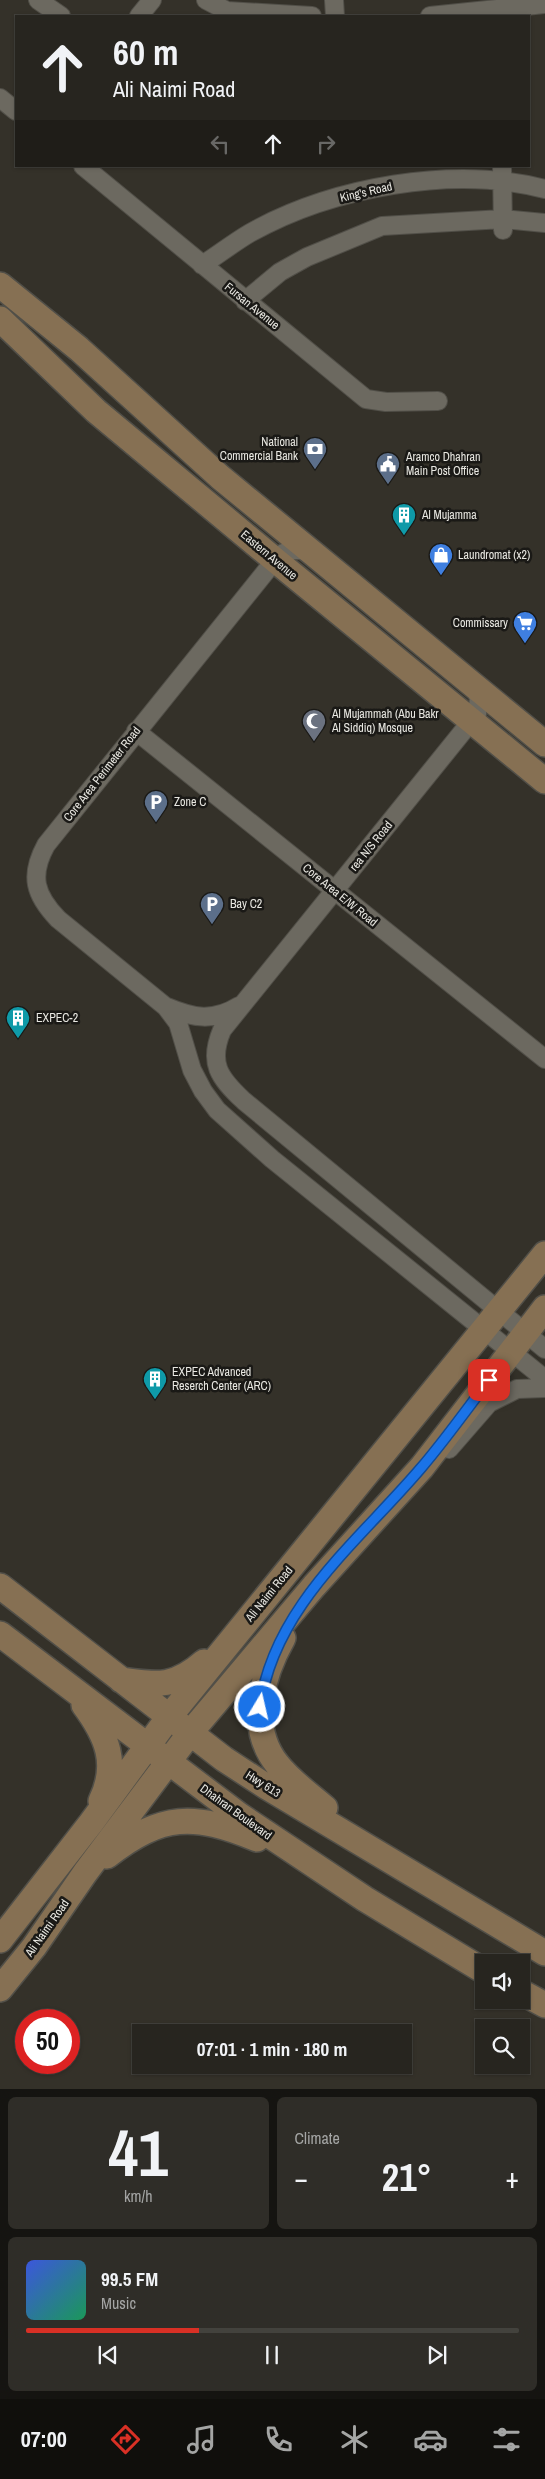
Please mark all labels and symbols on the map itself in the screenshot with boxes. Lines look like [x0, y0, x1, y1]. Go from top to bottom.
street label: King's Road [338, 178, 394, 206]
street label: Fursan Avenue [221, 279, 283, 333]
place label: National Commercial Bank [220, 434, 298, 464]
bank icon: National Commercial Bank [302, 436, 328, 470]
place label: Aramco Dhahran Main Post Office [405, 449, 480, 479]
public building icon: Aramco Dhahran Main Post Office [375, 451, 401, 485]
building icon: Al Mujamma [391, 502, 417, 536]
place label: Al Mujamma [421, 507, 477, 523]
street label: Eastern Avenue [237, 527, 301, 583]
shop icon: Laundromat (x2) [428, 542, 454, 576]
place label: Laundromat (x2) [458, 547, 530, 563]
supermarket icon: Commissary [512, 610, 538, 644]
place label: Commissary [453, 615, 508, 631]
place label: Al Mujammah (Abu Bakr Al Siddiq) Mosque [331, 706, 439, 736]
mosque icon: Al Mujammah (Abu Bakr Al Siddiq) Mosque [301, 708, 327, 742]
street label: Core Area Perimeter Road [60, 723, 144, 825]
parking icon: Zone C [143, 789, 169, 823]
place label: Zone C [174, 794, 206, 810]
street label: rea N/S Road [346, 818, 396, 874]
street label: Core Area E/W Road [299, 860, 381, 930]
parking icon: Bay C2 [199, 891, 225, 925]
place label: Bay C2 [230, 896, 262, 912]
building icon: EXPEC-2 [5, 1005, 31, 1039]
place label: EXPEC-2 [36, 1010, 78, 1026]
pin [468, 1359, 510, 1401]
place label: EXPEC Advanced Reserch Center (ARC) [172, 1364, 271, 1394]
building icon: EXPEC Advanced Reserch Center (ARC) [142, 1366, 168, 1400]
street label: Ali Naimi Road [241, 1563, 296, 1626]
position arrow [233, 1680, 285, 1732]
street label: Hwy 613 [243, 1767, 283, 1801]
street label: Dhahran Boulevard [197, 1781, 275, 1843]
street label: Ali Naimi Road [21, 1896, 73, 1961]
speed limit sign: 50 [15, 2009, 80, 2074]

